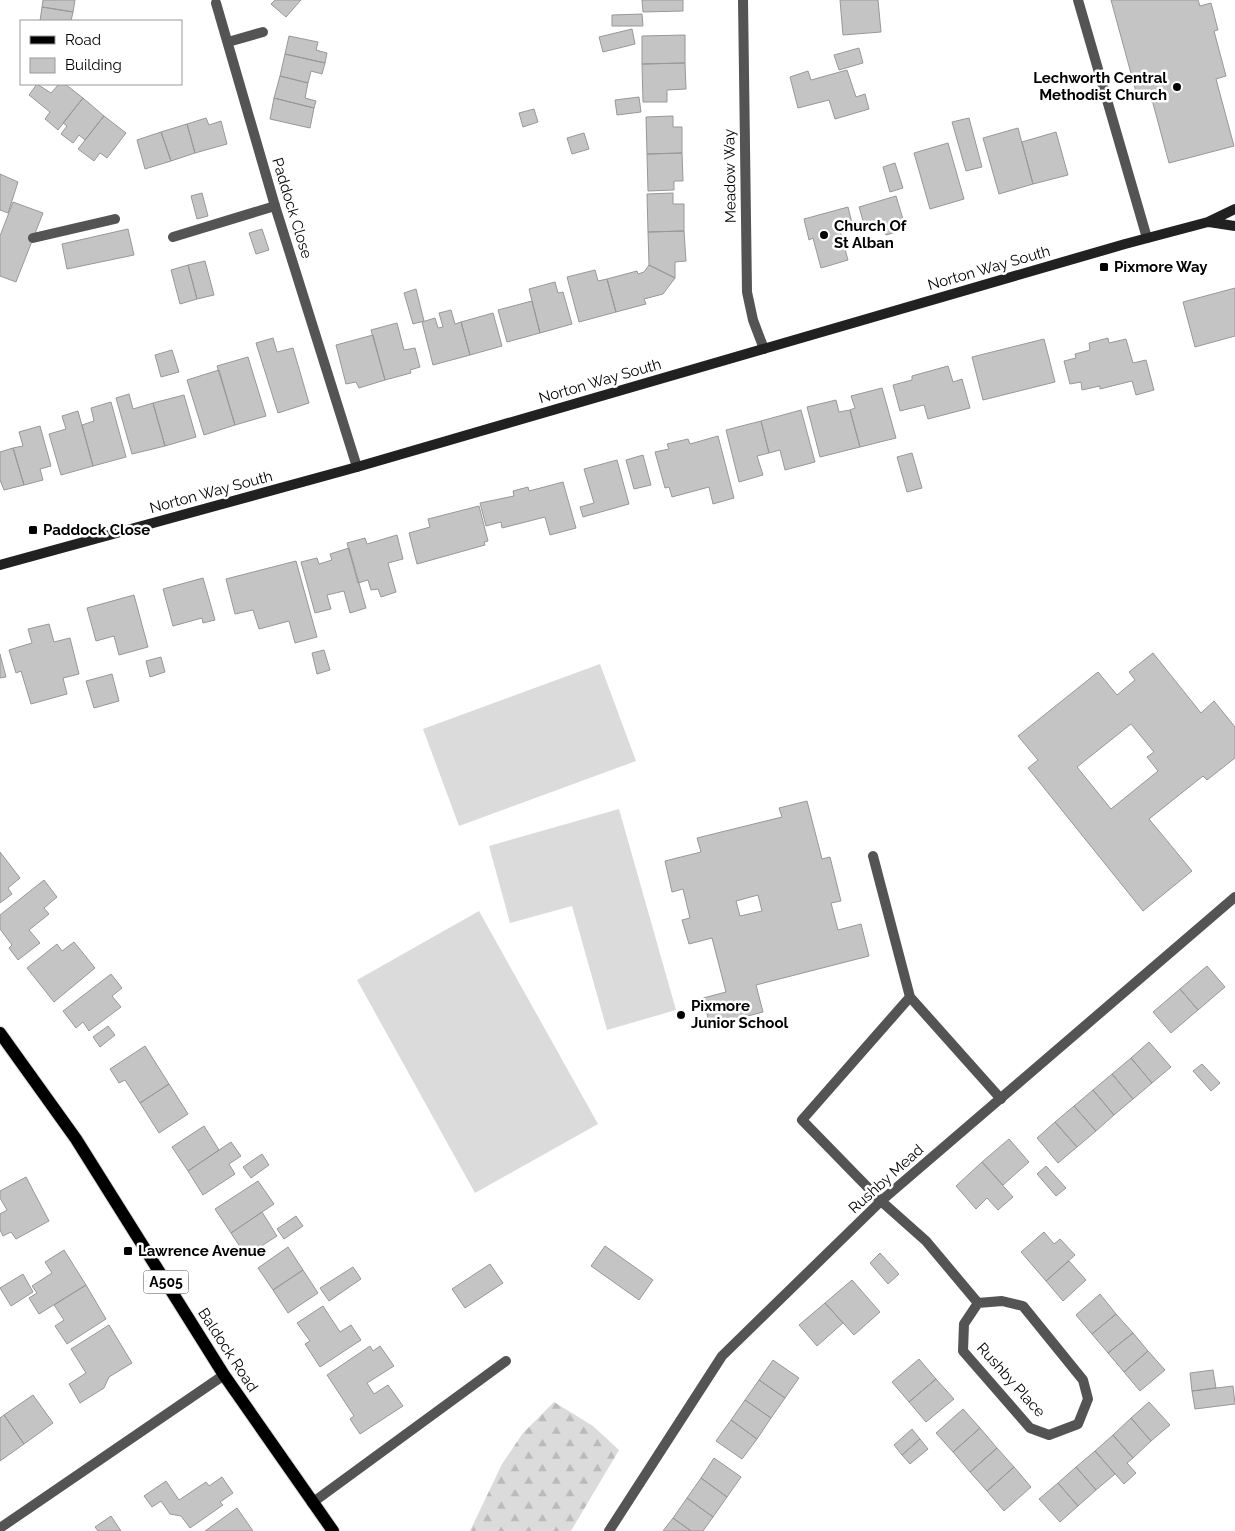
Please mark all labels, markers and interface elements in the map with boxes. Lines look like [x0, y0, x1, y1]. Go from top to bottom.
legend [20, 20, 182, 85]
text: Road [65, 31, 101, 49]
text: Building [65, 56, 122, 74]
place label: Lechworth Central Methodist Church [1033, 69, 1167, 104]
marker: Lechworth Central Methodist Church [1171, 81, 1183, 93]
street label: Meadow Way [720, 129, 740, 223]
street label: Paddock Close [268, 155, 316, 261]
place label: Church Of St Alban [834, 217, 907, 252]
marker: Church Of St Alban [818, 229, 830, 241]
street label: Norton Way South [926, 242, 1052, 294]
place label: Pixmore Way [1114, 258, 1208, 276]
marker: Pixmore Way [1098, 261, 1110, 273]
street label: Norton Way South [537, 355, 663, 407]
street label: Norton Way South [148, 467, 274, 517]
place label: Paddock Close [43, 521, 150, 539]
marker: Paddock Close [27, 524, 39, 536]
place label: Pixmore Junior School [691, 997, 788, 1032]
marker: Pixmore Junior School [675, 1009, 687, 1021]
street label: Rushby Mead [845, 1141, 927, 1217]
place label: Lawrence Avenue [138, 1242, 266, 1260]
marker: Lawrence Avenue [122, 1245, 134, 1257]
road number: A505 [144, 1270, 188, 1294]
street label: Baldock Road [194, 1305, 262, 1395]
street label: Rushby Place [973, 1339, 1049, 1421]

